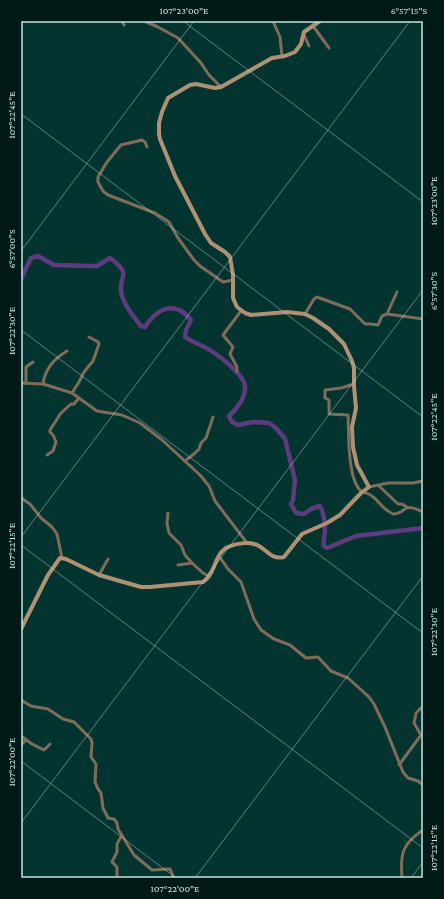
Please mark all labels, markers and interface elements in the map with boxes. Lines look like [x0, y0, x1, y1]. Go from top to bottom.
text: 107°23'00"E [159, 5, 209, 16]
text: 6°57'15"S [391, 5, 428, 16]
text: 107°22'45"E [6, 91, 17, 139]
text: 107°23'00"E [428, 176, 439, 226]
text: 6°57'00"S [6, 229, 17, 269]
text: 6°57'30"S [428, 272, 439, 310]
text: 107°22'30"E [6, 306, 17, 355]
text: 107°22'45"E [428, 393, 439, 441]
text: 107°22'15"E [6, 522, 17, 569]
text: 107°22'30"E [428, 607, 439, 656]
text: 107°22'00"E [6, 737, 17, 787]
text: 107°22'15"E [428, 824, 439, 871]
text: 107°22'00"E [150, 883, 200, 894]

